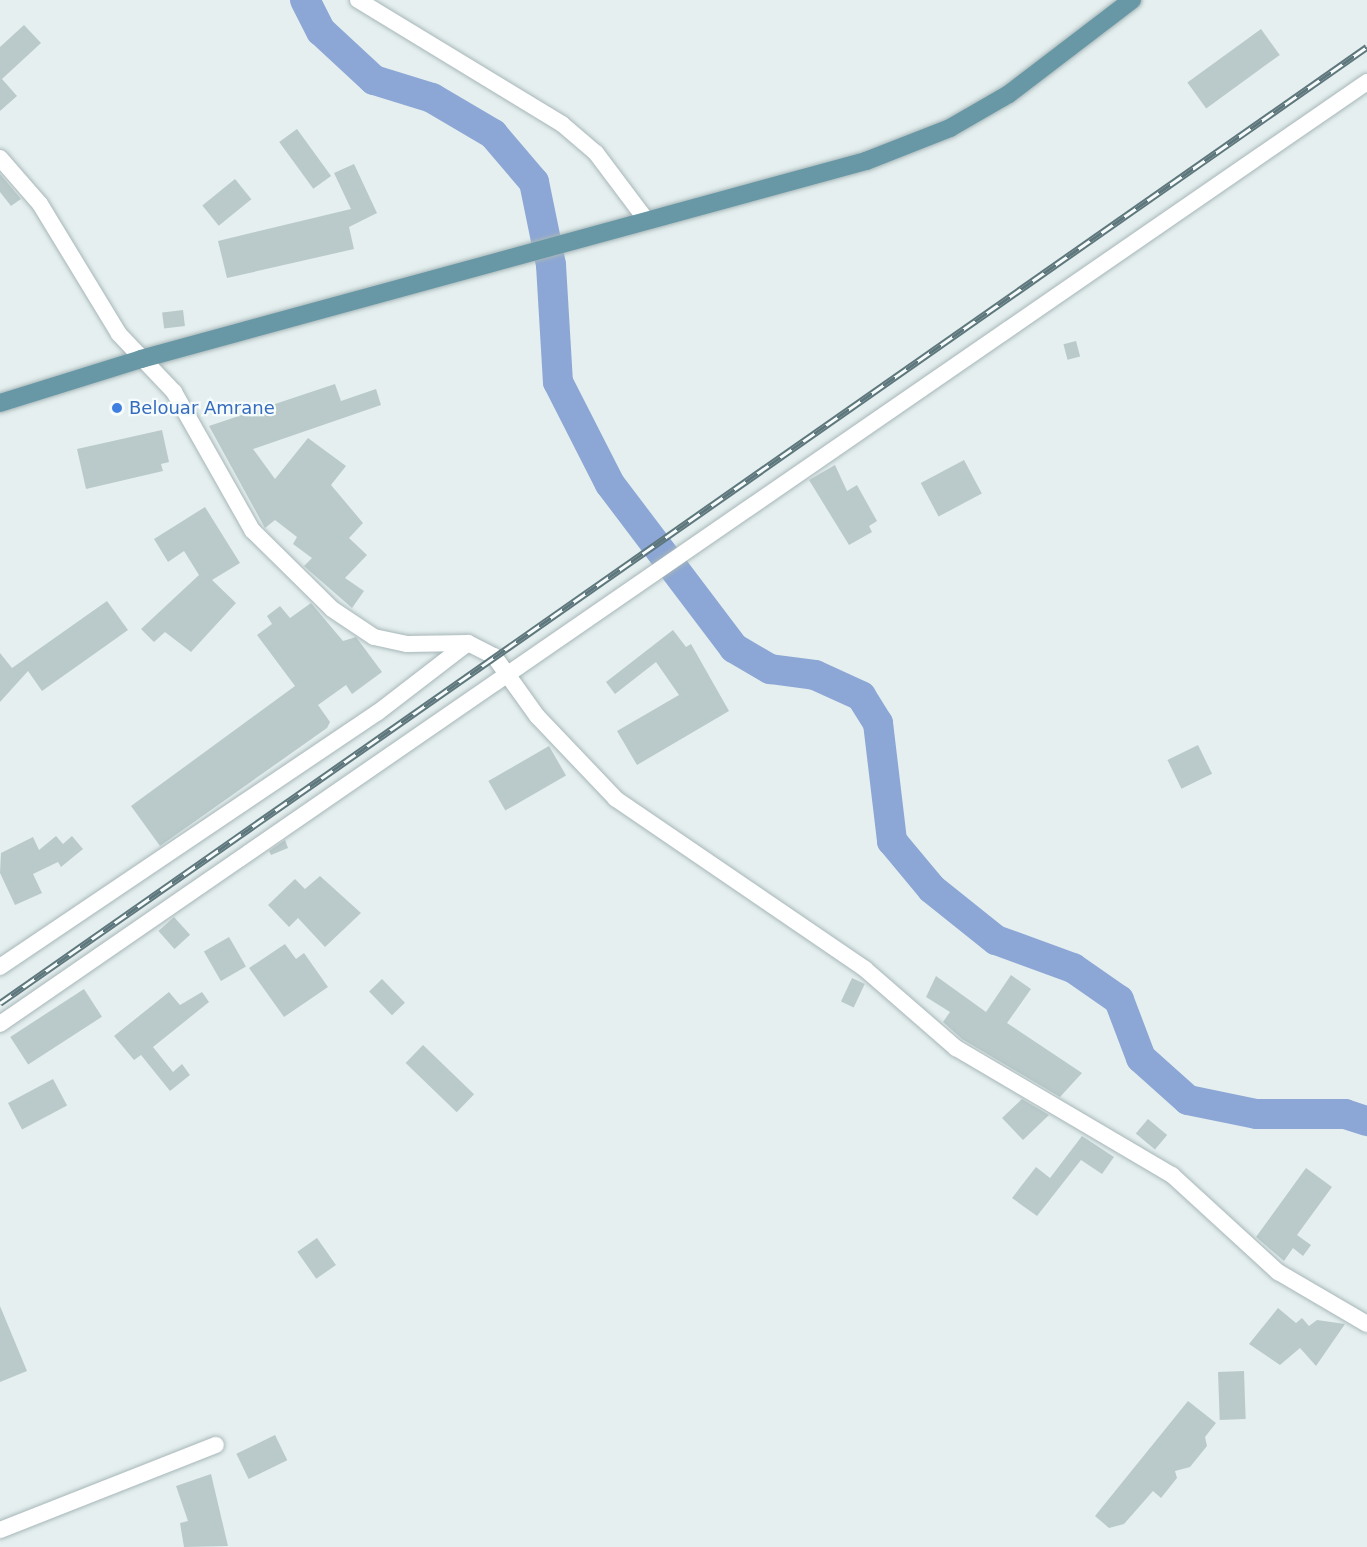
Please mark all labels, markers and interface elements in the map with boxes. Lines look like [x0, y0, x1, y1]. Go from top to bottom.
place label: Belouar Amrane [129, 397, 275, 419]
marker: Belouar Amrane [110, 401, 124, 415]

